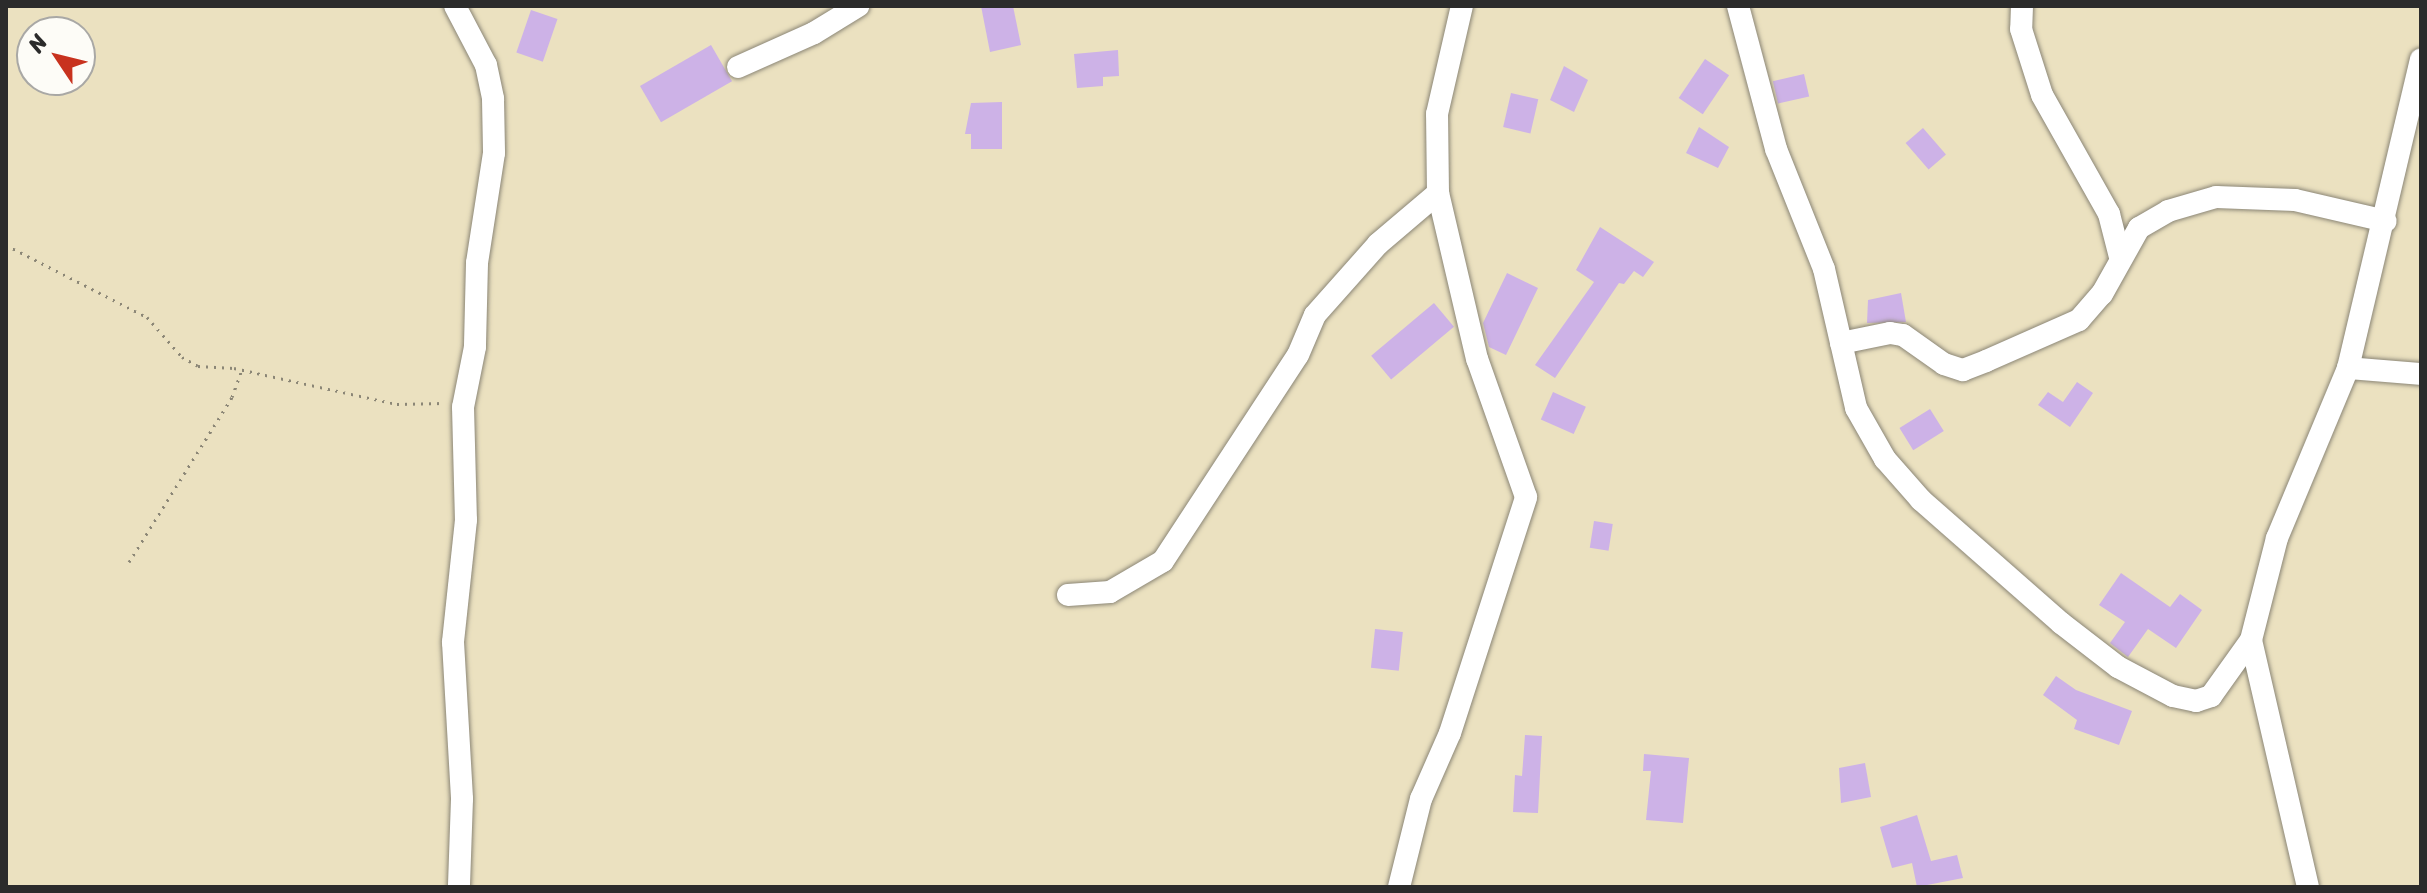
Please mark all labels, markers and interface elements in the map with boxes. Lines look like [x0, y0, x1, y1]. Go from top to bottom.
north arrow [16, 16, 96, 96]
text: N [17, 26, 58, 61]

